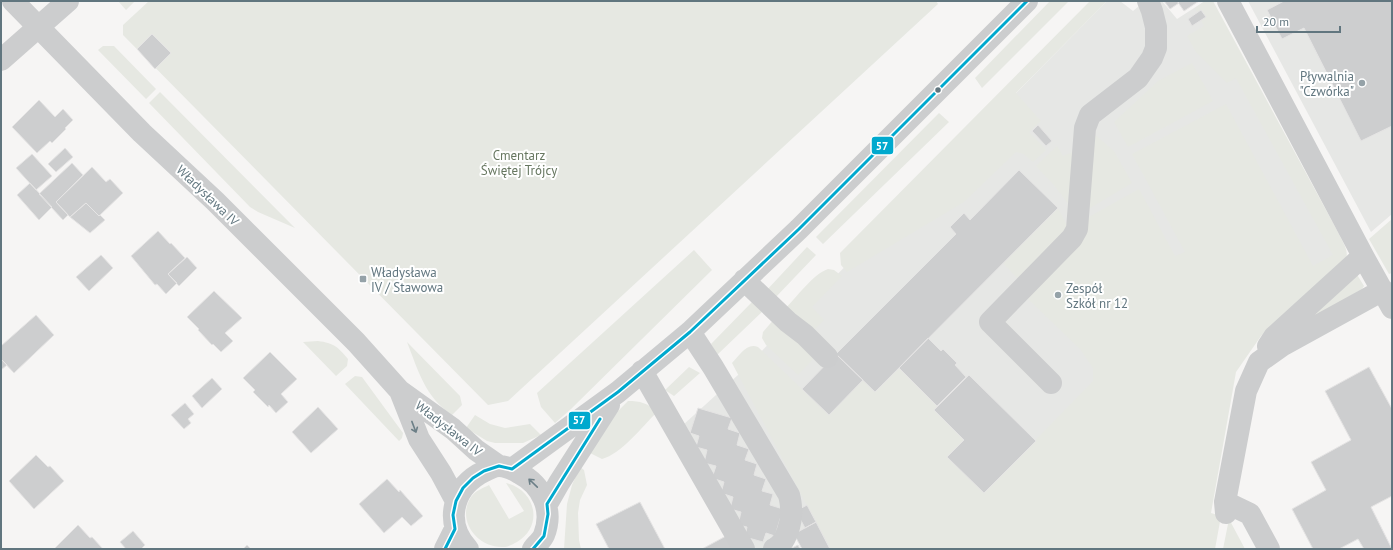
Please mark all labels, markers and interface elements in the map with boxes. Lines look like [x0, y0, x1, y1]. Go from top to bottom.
scale bar [1257, 8, 1340, 34]
text: 20 m [1263, 14, 1289, 29]
place label: Pływalnia "Czwórka" [1300, 68, 1354, 100]
marker: Pływalnia "Czwórka" [1357, 78, 1367, 88]
unlabelled marker [933, 85, 943, 95]
line badge: 57 [871, 136, 894, 155]
text: 57 [876, 139, 888, 153]
park label: Cmentarz Świętej Trójcy [481, 147, 557, 179]
street label: Władysława IV [173, 161, 243, 230]
place label: Władysława IV / Stawowa [371, 264, 443, 296]
marker: Władysława IV / Stawowa [358, 274, 368, 284]
place label: Zespół Szkół nr 12 [1066, 280, 1128, 312]
marker: Zespół Szkół nr 12 [1053, 290, 1063, 300]
street label: Władysława IV [412, 397, 486, 460]
line badge: 57 [568, 411, 591, 430]
text: 57 [573, 413, 585, 427]
one-way arrow [411, 421, 419, 433]
one-way arrow [528, 478, 538, 488]

